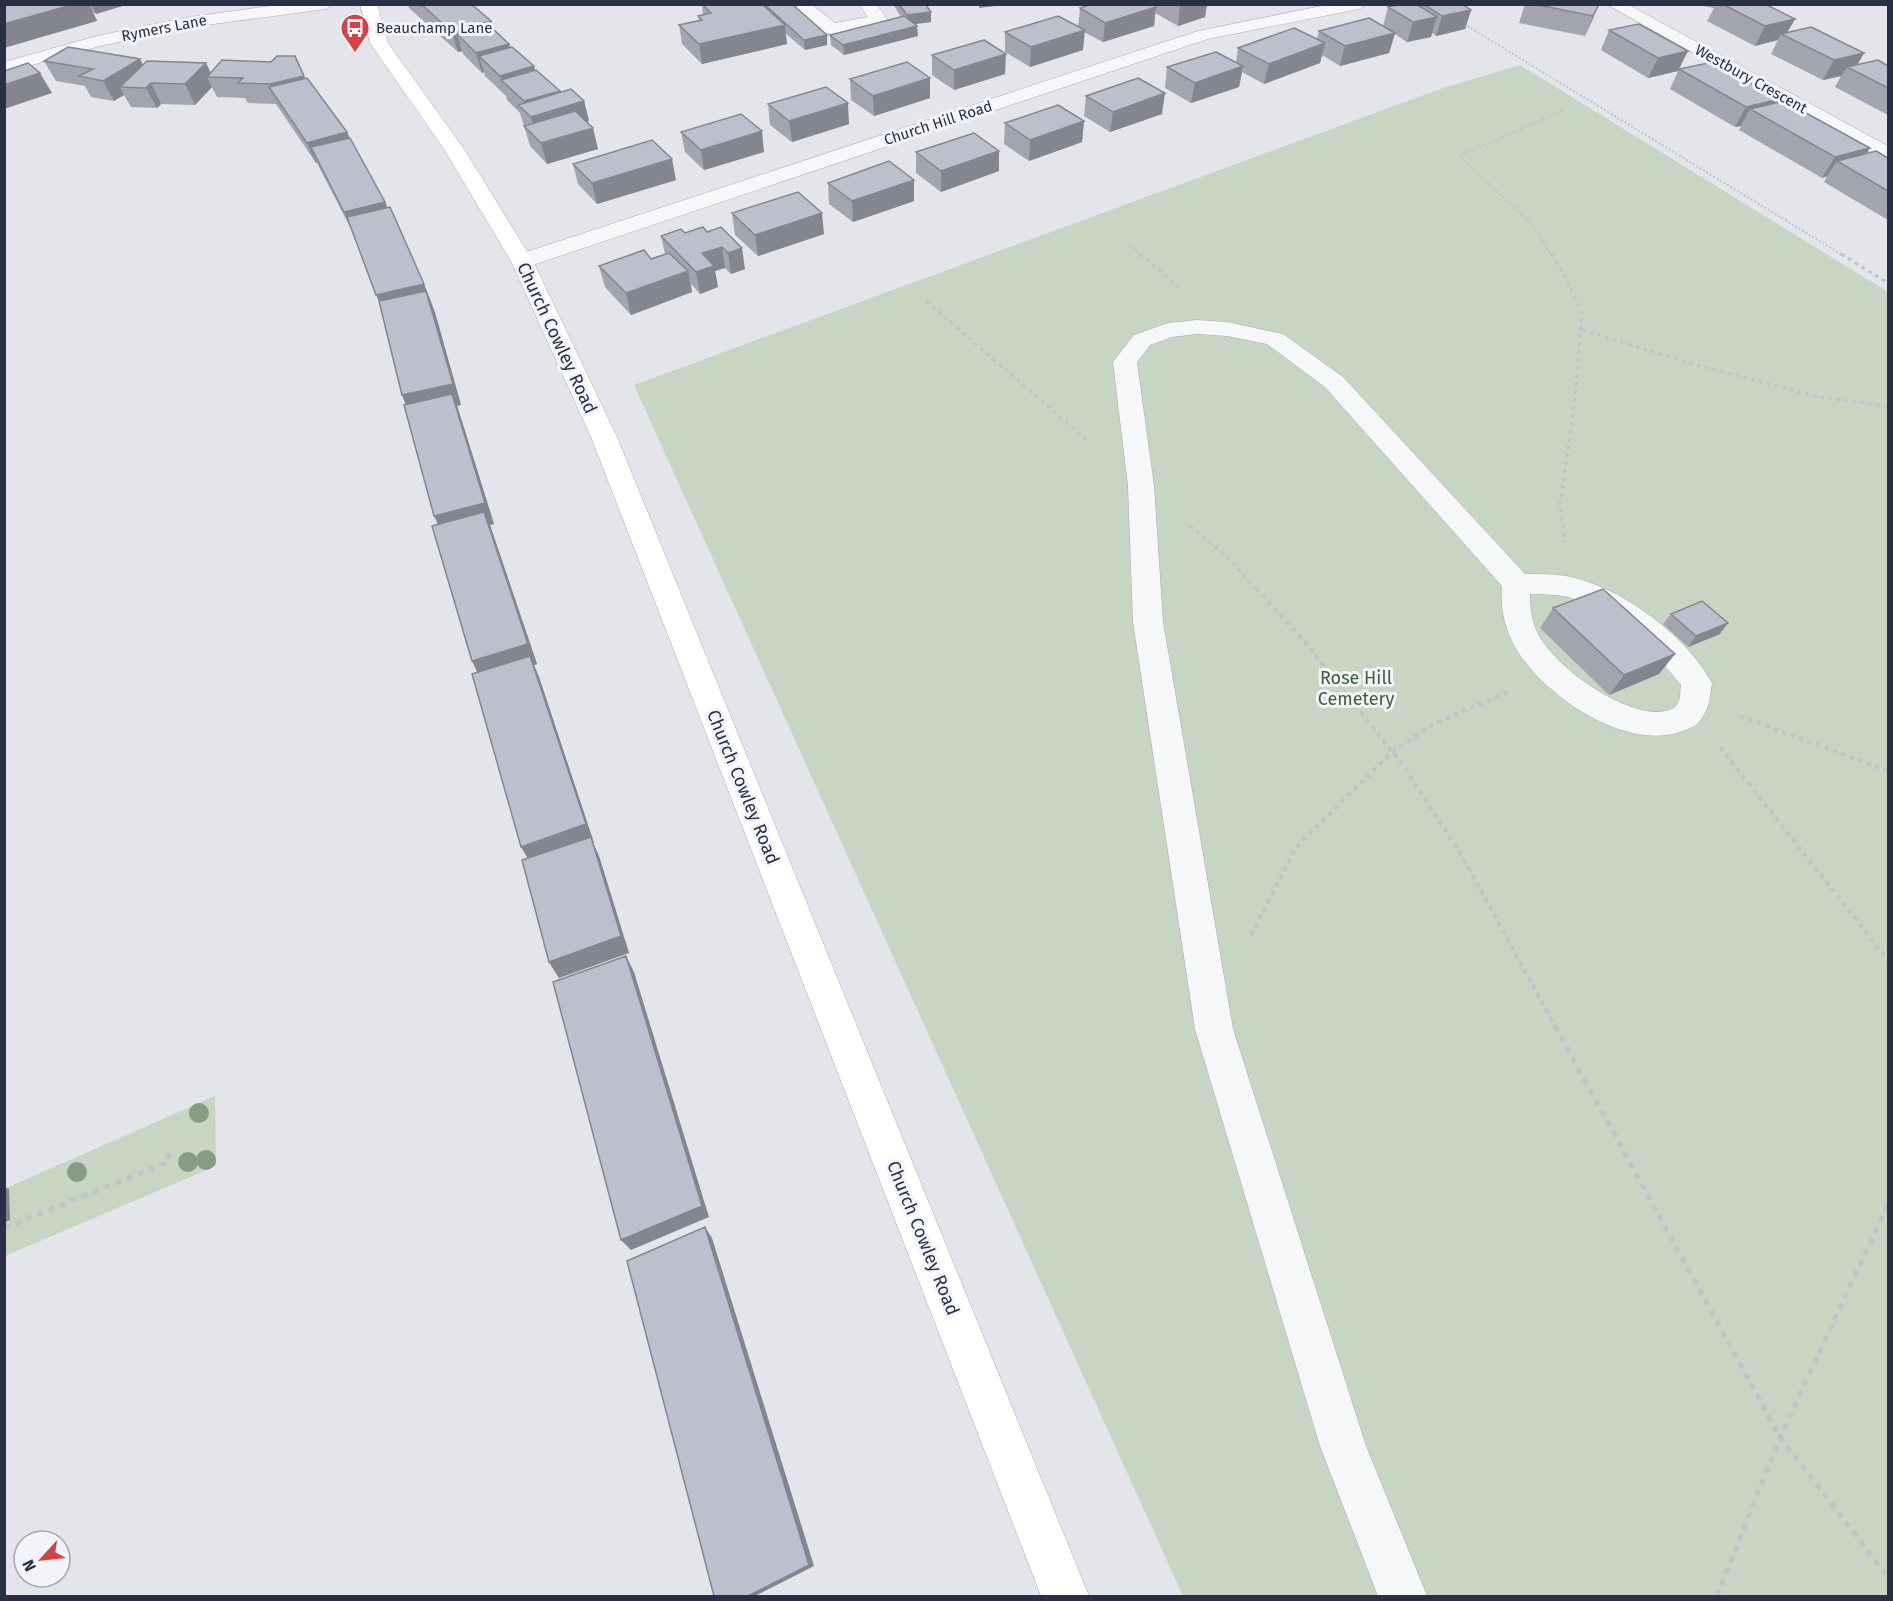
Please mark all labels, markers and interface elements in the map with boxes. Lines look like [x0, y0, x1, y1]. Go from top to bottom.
street label: Rymers Lane [120, 11, 208, 45]
bus stop icon: Beauchamp Lane [339, 12, 371, 54]
place label: Beauchamp Lane [376, 19, 492, 37]
street label: Westbury Crescent [1692, 41, 1811, 118]
street label: Church Hill Road [882, 97, 994, 149]
street label: Church Cowley Road [512, 259, 602, 417]
park label: Rose Hill Cemetery [1318, 667, 1394, 710]
street label: Church Cowley Road [702, 707, 784, 867]
street label: Church Cowley Road [882, 1158, 964, 1318]
north arrow [12, 1529, 72, 1589]
text: N [18, 1557, 40, 1575]

